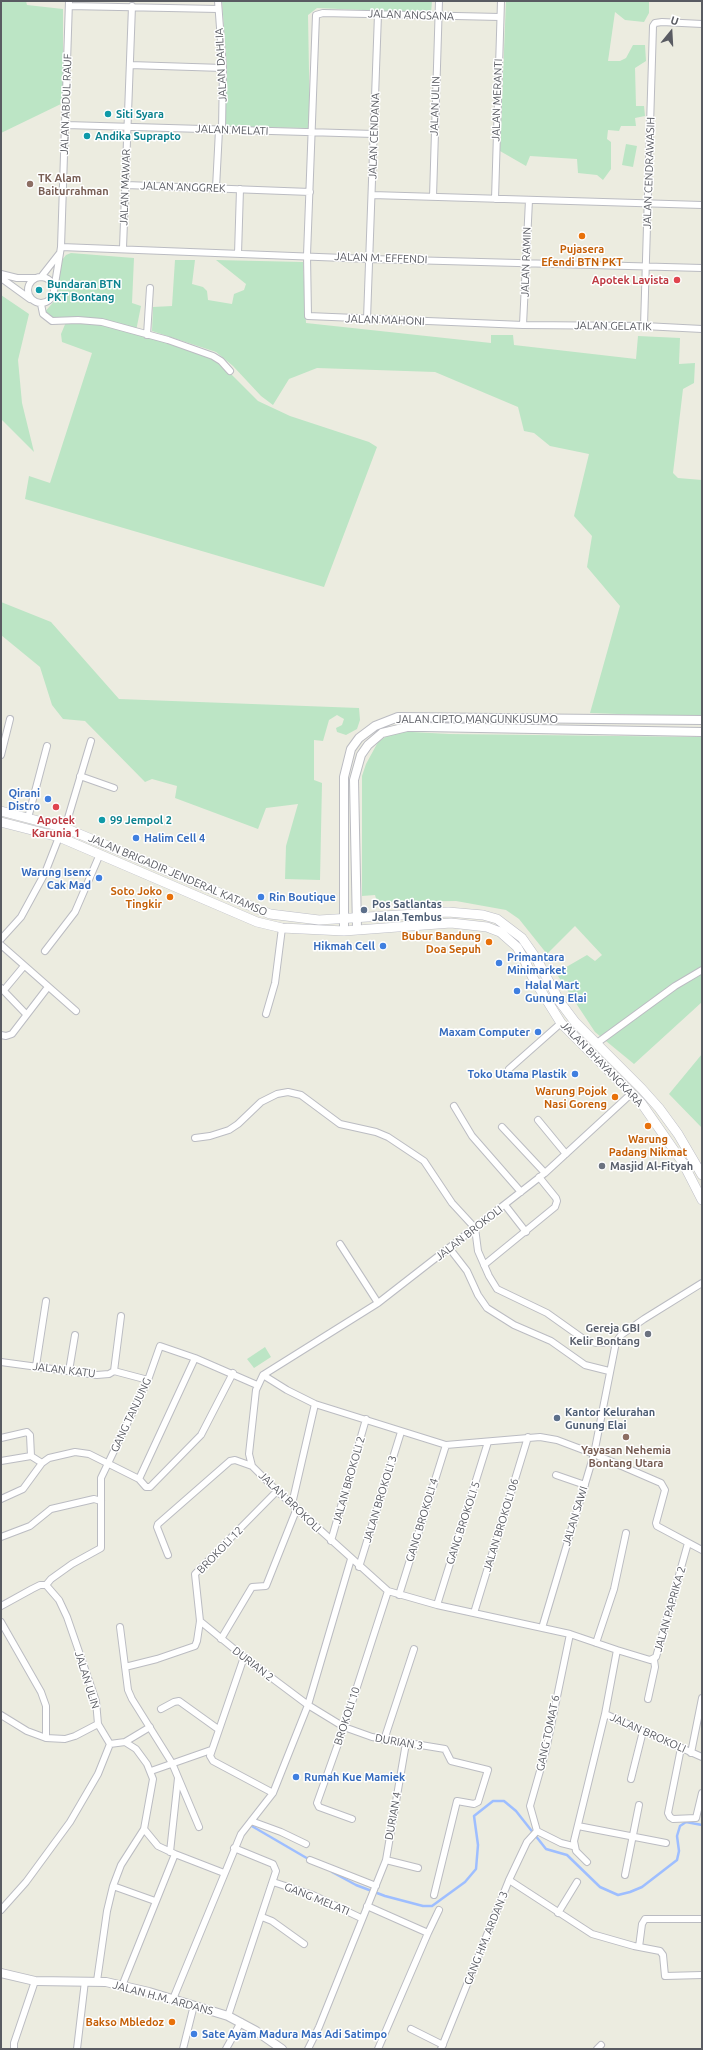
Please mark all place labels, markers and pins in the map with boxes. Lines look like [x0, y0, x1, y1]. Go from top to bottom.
place label: Siti Syara [116, 107, 164, 121]
marker: Siti Syara [103, 109, 113, 119]
place label: Andika Suprapto [95, 129, 181, 143]
marker: Andika Suprapto [82, 131, 92, 141]
place label: TK Alam Baiturrahman [38, 171, 109, 197]
marker: TK Alam Baiturrahman [25, 179, 35, 189]
marker: Pujasera Efendi BTN PKT [577, 231, 587, 241]
place label: Pujasera Efendi BTN PKT [541, 242, 623, 268]
place label: Apotek Lavista [592, 273, 669, 287]
marker: Apotek Lavista [672, 275, 682, 285]
place label: Bundaran BTN PKT Bontang [47, 277, 121, 303]
marker: Bundaran BTN PKT Bontang [34, 285, 44, 295]
place label: Qirani Distro [8, 786, 40, 812]
marker: Qirani Distro [43, 794, 53, 804]
marker: Apotek Karunia 1 [51, 802, 61, 812]
place label: Apotek Karunia 1 [32, 813, 80, 839]
place label: 99 Jempol 2 [110, 813, 172, 827]
marker: 99 Jempol 2 [97, 815, 107, 825]
place label: Halim Cell 4 [144, 831, 205, 845]
marker: Halim Cell 4 [131, 833, 141, 843]
place label: Warung Isenx Cak Mad [21, 865, 91, 891]
marker: Warung Isenx Cak Mad [94, 873, 104, 883]
place label: Soto Joko Tingkir [111, 884, 162, 910]
place label: Rin Boutique [269, 890, 336, 904]
marker: Soto Joko Tingkir [165, 892, 175, 902]
marker: Rin Boutique [256, 892, 266, 902]
place label: Pos Satlantas Jalan Tembus [372, 897, 442, 923]
marker: Pos Satlantas Jalan Tembus [359, 905, 369, 915]
place label: Bubur Bandung Doa Sepuh [401, 929, 481, 955]
marker: Bubur Bandung Doa Sepuh [484, 937, 494, 947]
place label: Hikmah Cell [313, 939, 375, 953]
marker: Hikmah Cell [378, 941, 388, 951]
place label: Primantara Minimarket [507, 950, 566, 976]
marker: Primantara Minimarket [494, 958, 504, 968]
place label: Halal Mart Gunung Elai [525, 978, 586, 1004]
marker: Halal Mart Gunung Elai [512, 986, 522, 996]
place label: Maxam Computer [439, 1025, 530, 1039]
marker: Maxam Computer [533, 1027, 543, 1037]
place label: Toko Utama Plastik [468, 1067, 567, 1081]
marker: Toko Utama Plastik [570, 1069, 580, 1079]
place label: Warung Pojok Nasi Goreng [535, 1084, 607, 1110]
marker: Warung Pojok Nasi Goreng [610, 1092, 620, 1102]
marker: Warung Padang Nikmat [643, 1121, 653, 1131]
place label: Warung Padang Nikmat [609, 1132, 687, 1158]
place label: Masjid Al-Fityah [610, 1159, 693, 1173]
marker: Masjid Al-Fityah [597, 1161, 607, 1171]
place label: Gereja GBI Kelir Bontang [569, 1321, 640, 1347]
marker: Gereja GBI Kelir Bontang [643, 1329, 653, 1339]
place label: Kantor Kelurahan Gunung Elai [565, 1405, 655, 1431]
marker: Kantor Kelurahan Gunung Elai [552, 1413, 562, 1423]
marker: Yayasan Nehemia Bontang Utara [621, 1432, 631, 1442]
place label: Yayasan Nehemia Bontang Utara [581, 1443, 671, 1469]
place label: Rumah Kue Mamiek [304, 1770, 405, 1784]
marker: Rumah Kue Mamiek [291, 1772, 301, 1782]
place label: Bakso Mbledoz [86, 2015, 164, 2029]
marker: Bakso Mbledoz [167, 2017, 177, 2027]
place label: Sate Ayam Madura Mas Adi Satimpo [202, 2027, 387, 2041]
marker: Sate Ayam Madura Mas Adi Satimpo [189, 2029, 199, 2039]

